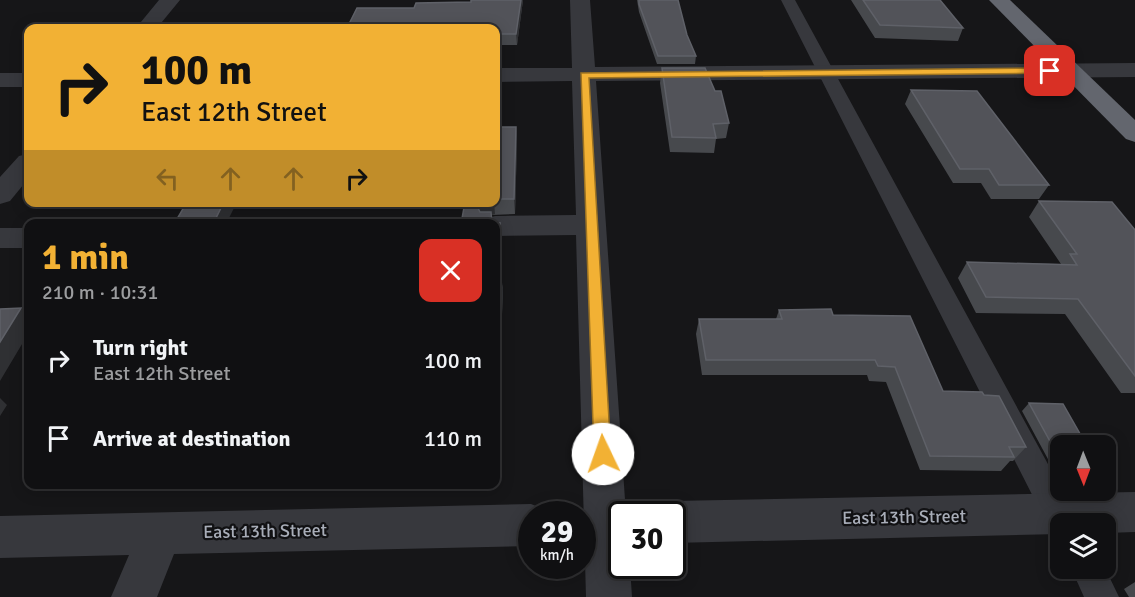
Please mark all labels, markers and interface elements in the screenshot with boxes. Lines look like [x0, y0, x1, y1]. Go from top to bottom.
text: 100 m [141, 45, 252, 96]
pin [1024, 45, 1075, 96]
icon: right [42, 48, 120, 126]
icon: arrive [1033, 54, 1066, 87]
text: East 12th Street [141, 96, 327, 129]
icon: left [151, 162, 184, 195]
icon: ahead [214, 162, 247, 195]
icon: ahead [277, 162, 310, 195]
icon: right [340, 162, 373, 195]
text: 1 min [42, 235, 129, 280]
button: close [419, 239, 482, 302]
text: 210 m · 10:31 [42, 280, 158, 305]
text: Turn right [93, 334, 188, 361]
icon: right [42, 344, 75, 377]
text: 100 m [424, 347, 482, 374]
text: East 12th Street [93, 361, 230, 386]
icon: arrive [42, 422, 75, 455]
position arrow [571, 422, 635, 486]
text: Arrive at destination [93, 425, 290, 452]
text: 110 m [424, 425, 482, 452]
north arrow [1050, 435, 1116, 501]
map controls [1050, 435, 1116, 579]
speed limit sign: 30 [608, 501, 686, 579]
street label: East 13th Street [842, 505, 966, 529]
button: layers [1050, 513, 1116, 579]
text: 29 [541, 514, 573, 551]
street label: East 13th Street [203, 519, 327, 543]
text: km/h [540, 546, 574, 564]

